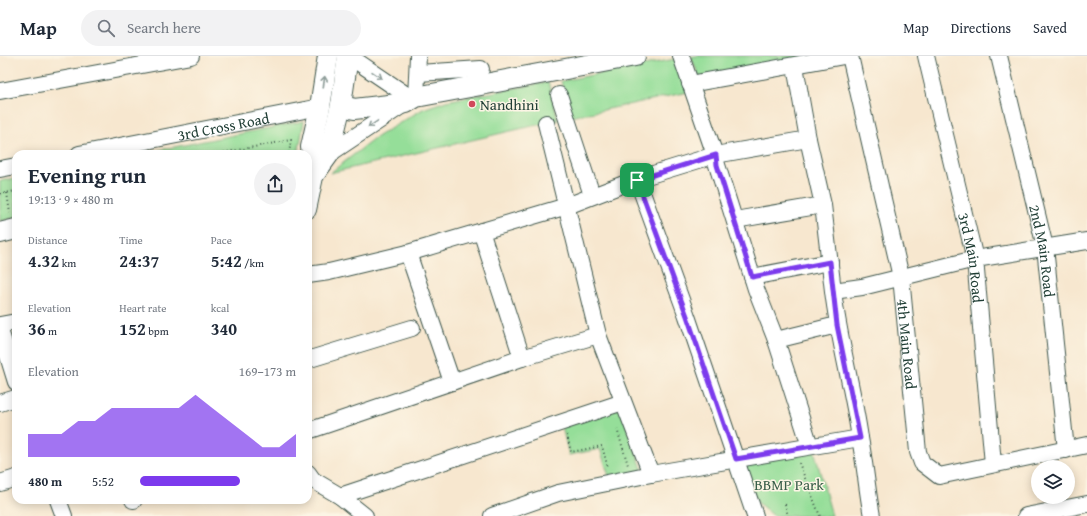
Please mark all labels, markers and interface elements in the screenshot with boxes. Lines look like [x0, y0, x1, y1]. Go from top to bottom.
search box [81, 10, 361, 46]
text: Map [20, 14, 57, 42]
icon: search [95, 17, 117, 39]
text: Search here [127, 17, 201, 38]
text: Map [903, 18, 929, 38]
text: Directions [951, 18, 1011, 38]
text: Saved [1033, 18, 1067, 38]
one-way arrow [371, 71, 382, 79]
one-way arrow [320, 76, 328, 89]
place label: Nandhini [480, 94, 539, 115]
marker: Nandhini [467, 99, 477, 109]
street label: 3rd Cross Road [176, 107, 271, 145]
one-way arrow [367, 121, 379, 129]
text: Evening run [28, 159, 146, 191]
button: share [254, 163, 296, 205]
pin [620, 163, 654, 197]
icon: arrive [626, 169, 648, 191]
text: 19:13 · 9 × 480 m [28, 190, 114, 209]
street label: 2nd Main Road [1025, 202, 1061, 298]
street label: 3rd Main Road [954, 210, 989, 304]
text: Distance [28, 232, 67, 248]
text: Time [119, 232, 143, 248]
text: Pace [211, 232, 232, 248]
text: 4.32 [28, 248, 59, 273]
text: 24:37 [119, 248, 159, 273]
text: 5:42 [211, 248, 242, 273]
text: km [59, 255, 76, 271]
text: /km [242, 255, 264, 271]
street label: 4th Main Road [893, 298, 922, 390]
text: Elevation [28, 300, 71, 316]
text: Heart rate [119, 300, 167, 316]
text: kcal [211, 300, 229, 316]
text: 36 [28, 316, 46, 341]
text: 152 [119, 316, 146, 341]
text: 340 [211, 316, 237, 341]
text: m [46, 323, 57, 339]
text: bpm [146, 323, 169, 339]
text: Elevation [28, 362, 79, 381]
text: 169–173 m [239, 362, 296, 381]
map controls [1031, 460, 1075, 504]
button: layers [1031, 460, 1075, 504]
text: 480 m [28, 472, 62, 491]
text: 5:52 [92, 472, 114, 491]
park label: BBMP Park [754, 474, 824, 495]

